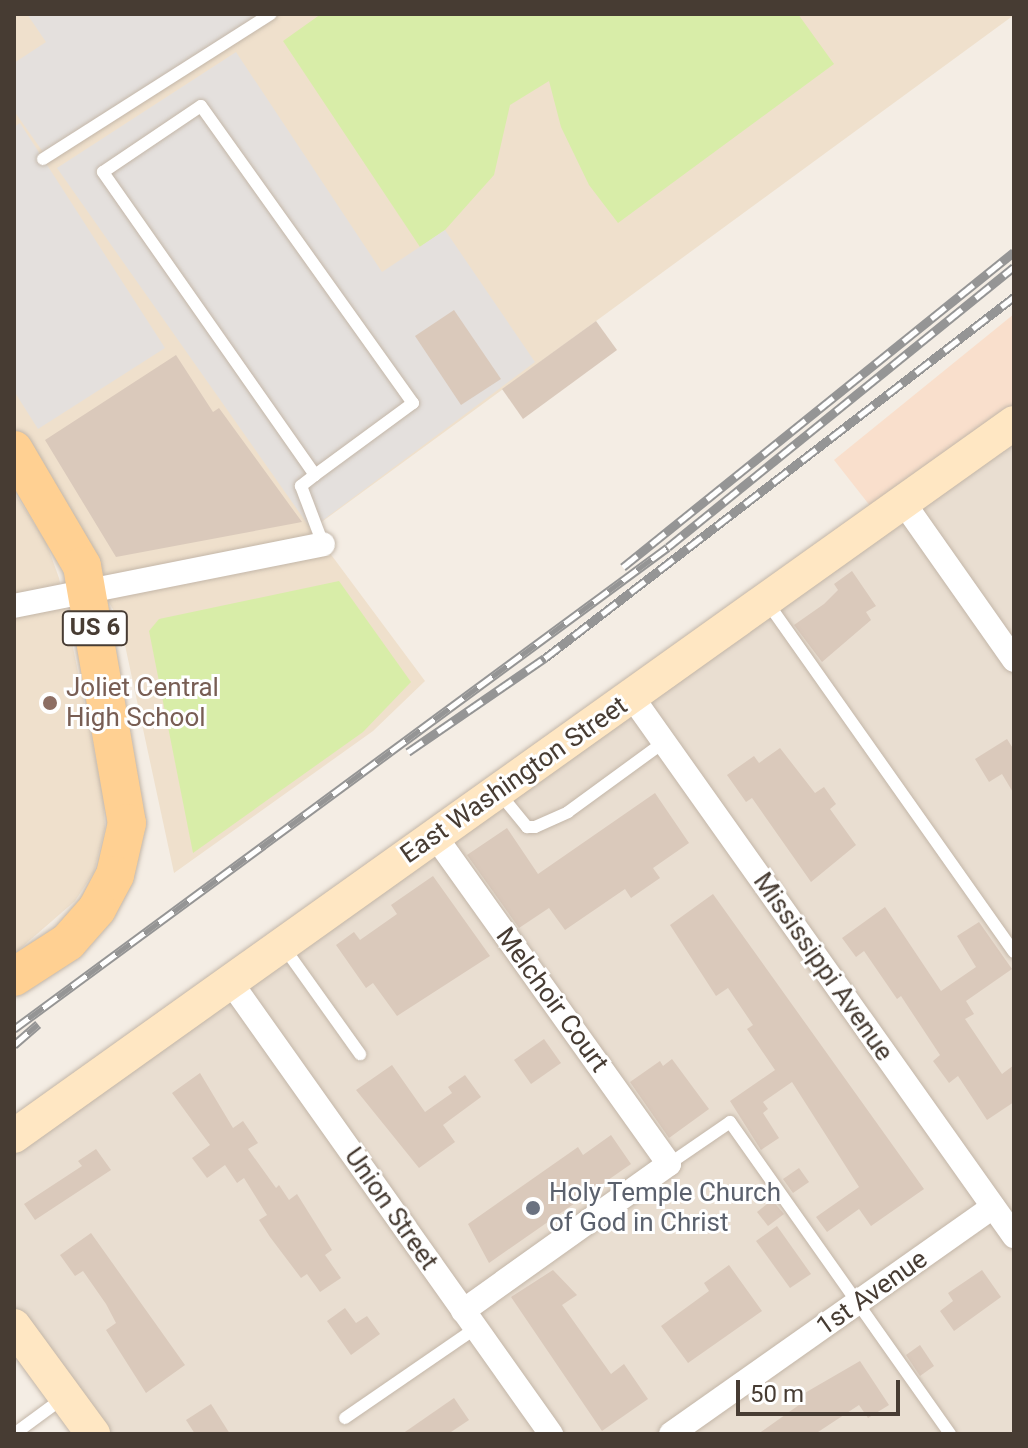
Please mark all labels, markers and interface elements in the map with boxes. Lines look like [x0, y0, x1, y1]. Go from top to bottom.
road number: US 6 [61, 608, 129, 648]
place label: Joliet Central High School [66, 672, 219, 734]
street label: East Washington Street [395, 690, 633, 870]
marker: Joliet Central High School [41, 694, 59, 712]
street label: Mississippi Avenue [746, 867, 900, 1067]
street label: Melchoir Court [489, 922, 615, 1078]
street label: Union Street [338, 1142, 444, 1276]
place label: Holy Temple Church of God in Christ [549, 1177, 782, 1238]
marker: Holy Temple Church of God in Christ [524, 1199, 542, 1217]
street label: 1st Avenue [811, 1244, 933, 1342]
scale bar [740, 1364, 904, 1414]
text: 50 m [750, 1380, 804, 1408]

